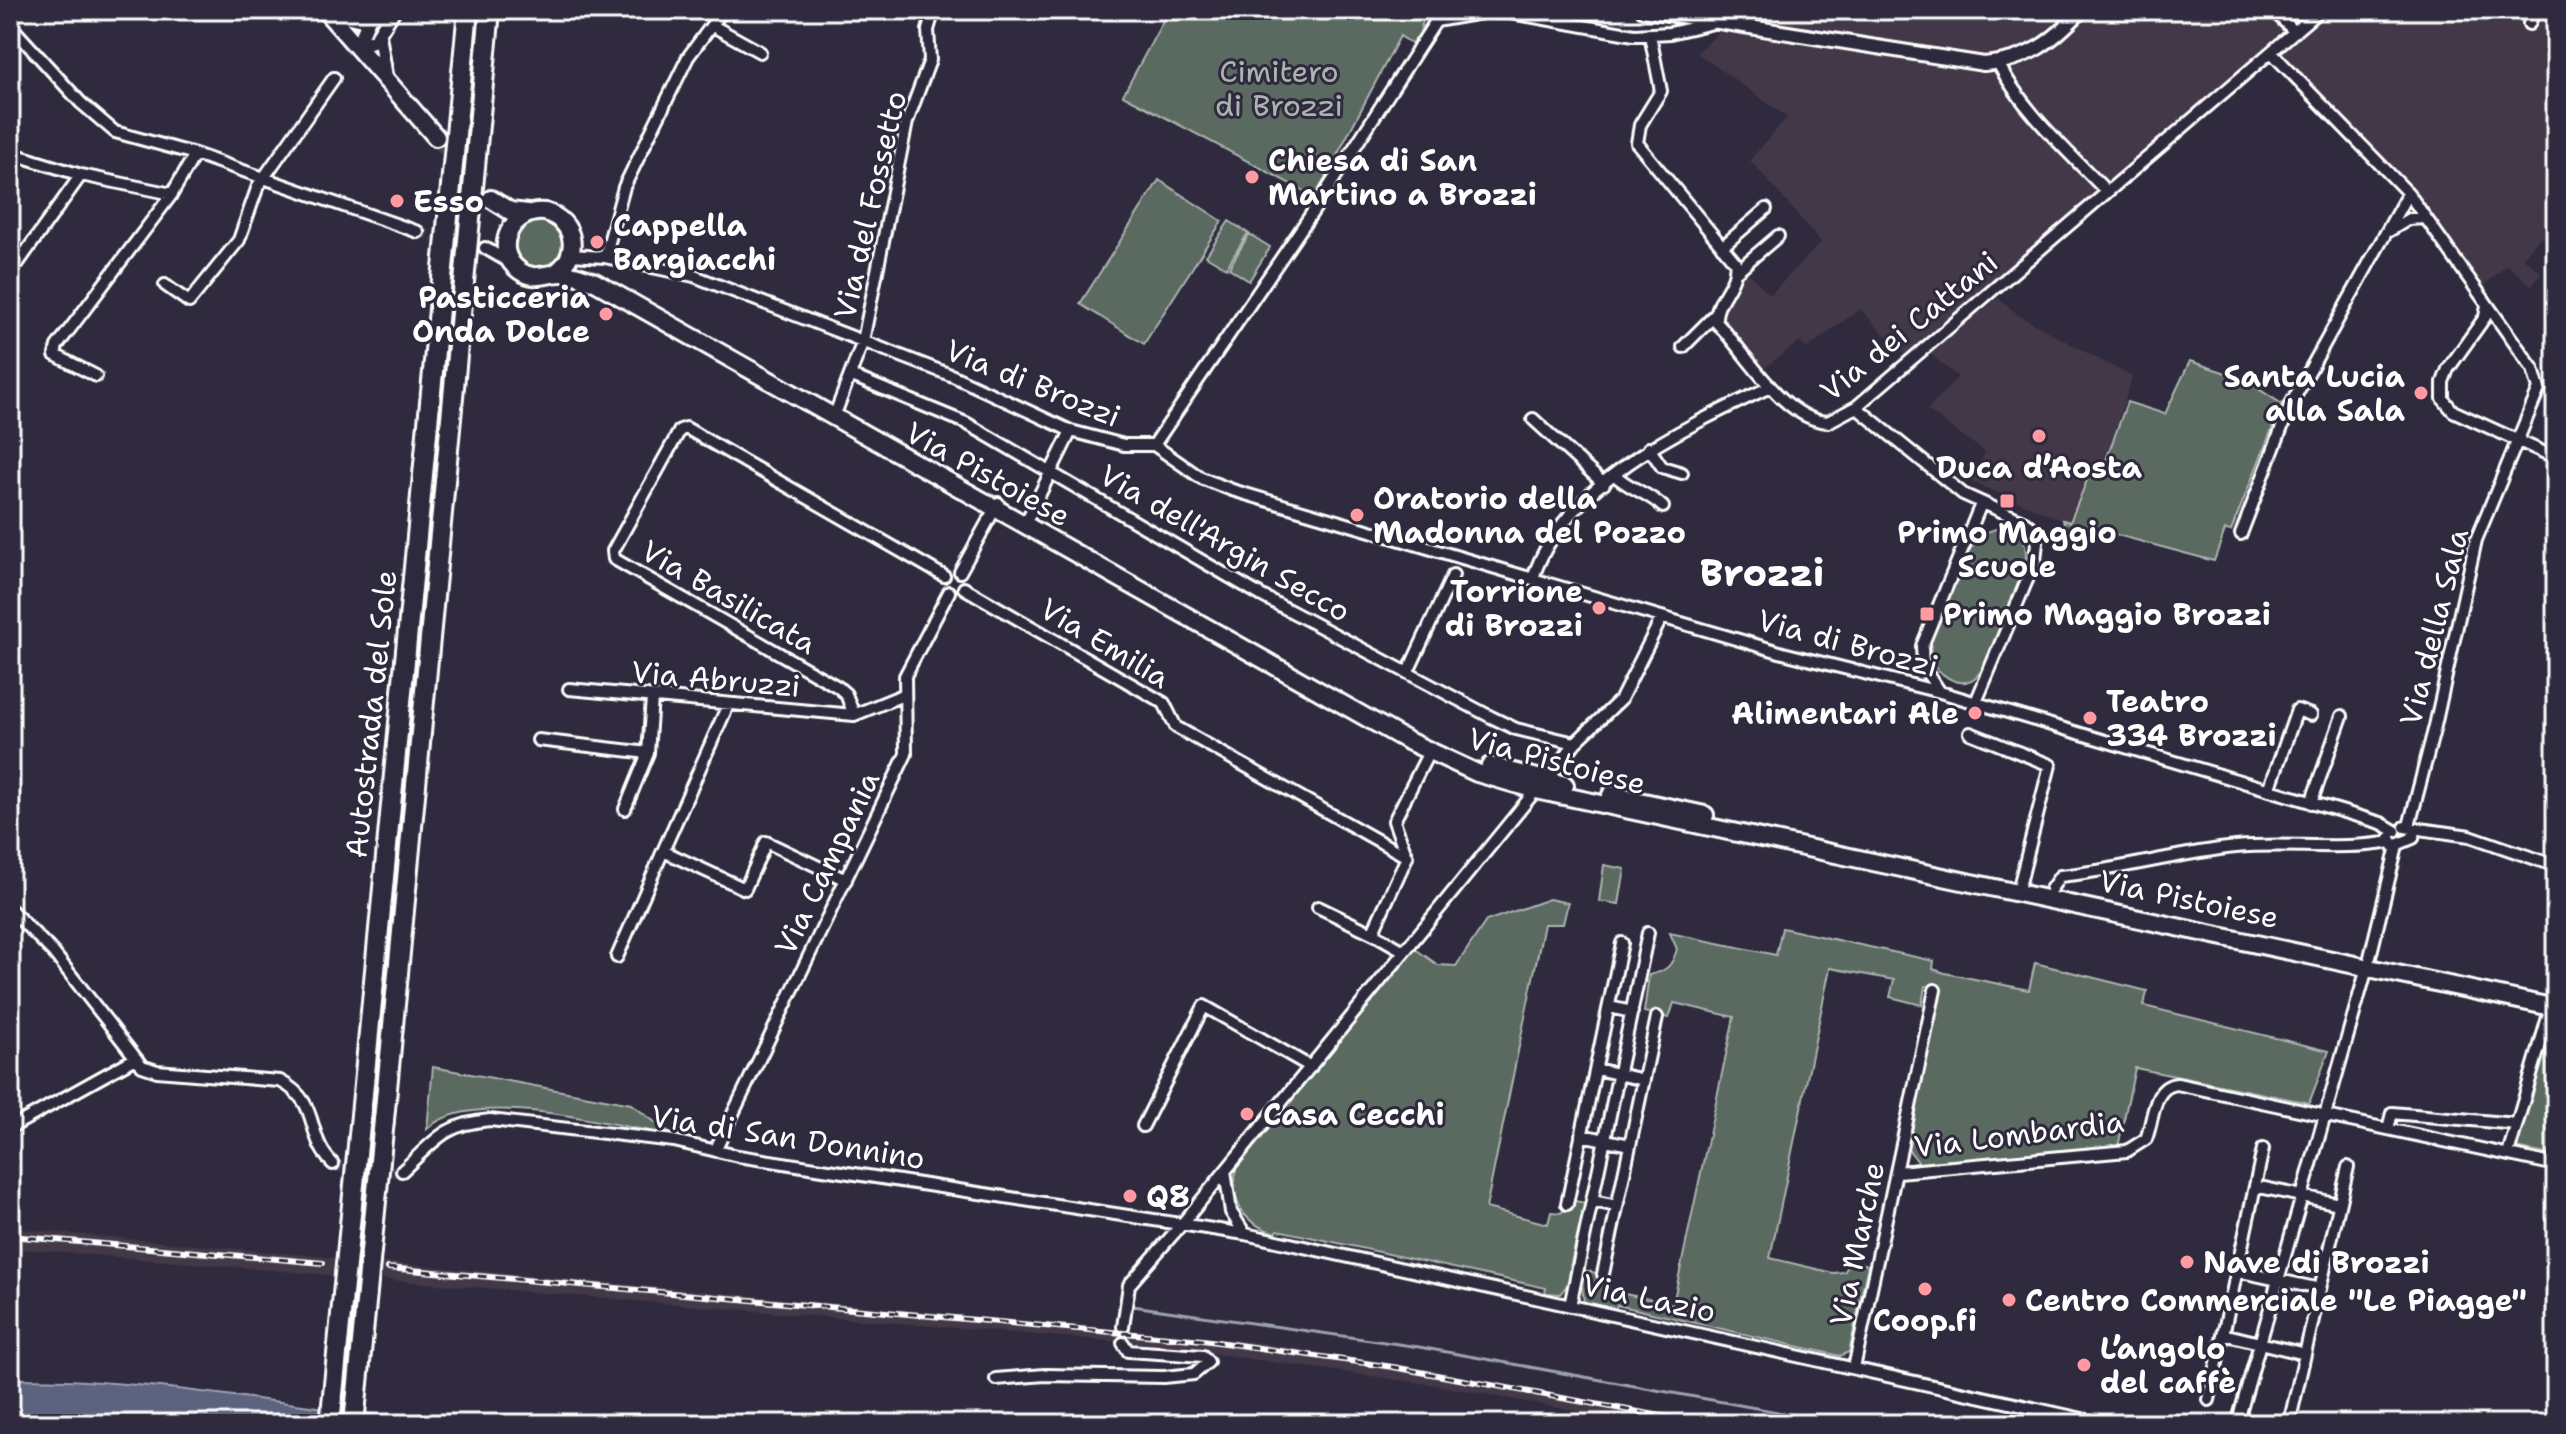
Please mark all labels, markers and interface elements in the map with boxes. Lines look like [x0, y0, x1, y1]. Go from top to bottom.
park label: Cimitero di Brozzi [1215, 51, 1343, 126]
street label: Via del Fossetto [824, 87, 916, 323]
place label: Chiesa di San Martino a Brozzi [1268, 140, 1537, 215]
marker: Chiesa di San Martino a Brozzi [1243, 168, 1261, 186]
place label: Esso [413, 181, 484, 222]
marker: Esso [388, 192, 406, 210]
place label: Cappella Bargiacchi [613, 205, 776, 280]
marker: Cappella Bargiacchi [588, 233, 606, 251]
street label: Via dei Cattani [1812, 242, 2006, 410]
place label: Pasticceria Onda Dolce [412, 277, 590, 352]
marker: Pasticceria Onda Dolce [597, 305, 615, 323]
street label: Via di Brozzi [939, 329, 1127, 437]
place label: Santa Lucia alla Sala [2223, 356, 2405, 431]
marker: Santa Lucia alla Sala [2412, 384, 2430, 402]
street label: Via Pistoiese [898, 412, 1078, 536]
marker: Duca d’Aosta [2030, 427, 2048, 445]
place label: Duca d’Aosta [1936, 447, 2142, 488]
street label: Via dell'Argin Secco [1092, 454, 1358, 632]
place label: Oratorio della Madonna del Pozzo [1373, 478, 1686, 553]
marker: Primo Maggio Scuole [1998, 492, 2016, 510]
marker: Oratorio della Madonna del Pozzo [1348, 506, 1366, 524]
place label: Primo Maggio Scuole [1897, 512, 2117, 587]
street label: Via della Sala [2390, 524, 2478, 730]
street label: Via Basilicata [634, 530, 825, 664]
district label: Brozzi [1700, 547, 1824, 598]
street label: Autostrada del Sole [335, 568, 407, 860]
place label: Torrione di Brozzi [1445, 571, 1583, 646]
street label: Via Emilia [1032, 588, 1178, 698]
place label: Primo Maggio Brozzi [1943, 594, 2271, 635]
marker: Torrione di Brozzi [1590, 599, 1608, 617]
street label: Via di Brozzi [1753, 599, 1943, 687]
marker: Primo Maggio Brozzi [1918, 605, 1936, 623]
street label: Via Abruzzi [630, 651, 802, 707]
place label: Teatro 334 Brozzi [2106, 681, 2277, 756]
place label: Alimentari Ale [1731, 693, 1959, 734]
marker: Alimentari Ale [1966, 704, 1984, 722]
marker: Teatro 334 Brozzi [2081, 709, 2099, 727]
street label: Via Pistoiese [1464, 718, 1650, 804]
street label: Via Campania [765, 764, 889, 962]
street label: Via Pistoiese [2095, 860, 2283, 938]
place label: Casa Cecchi [1263, 1094, 1445, 1135]
street label: Via di San Donnino [648, 1095, 928, 1179]
street label: Via Lombardia [1912, 1101, 2127, 1167]
marker: Casa Cecchi [1238, 1105, 1256, 1123]
street label: Via Marche [1820, 1158, 1894, 1330]
place label: Q8 [1146, 1176, 1190, 1217]
marker: Q8 [1121, 1187, 1139, 1205]
place label: Nave di Brozzi [2203, 1242, 2430, 1283]
marker: Nave di Brozzi [2178, 1253, 2196, 1271]
street label: Via Lazio [1579, 1264, 1719, 1332]
marker: Coop.fi [1916, 1280, 1934, 1298]
place label: Centro Commerciale "Le Piagge" [2025, 1280, 2527, 1321]
marker: Centro Commerciale "Le Piagge" [2000, 1291, 2018, 1309]
place label: Coop.fi [1873, 1300, 1977, 1341]
place label: L’angolo del caffè [2100, 1328, 2236, 1403]
marker: L’angolo del caffè [2075, 1356, 2093, 1374]

